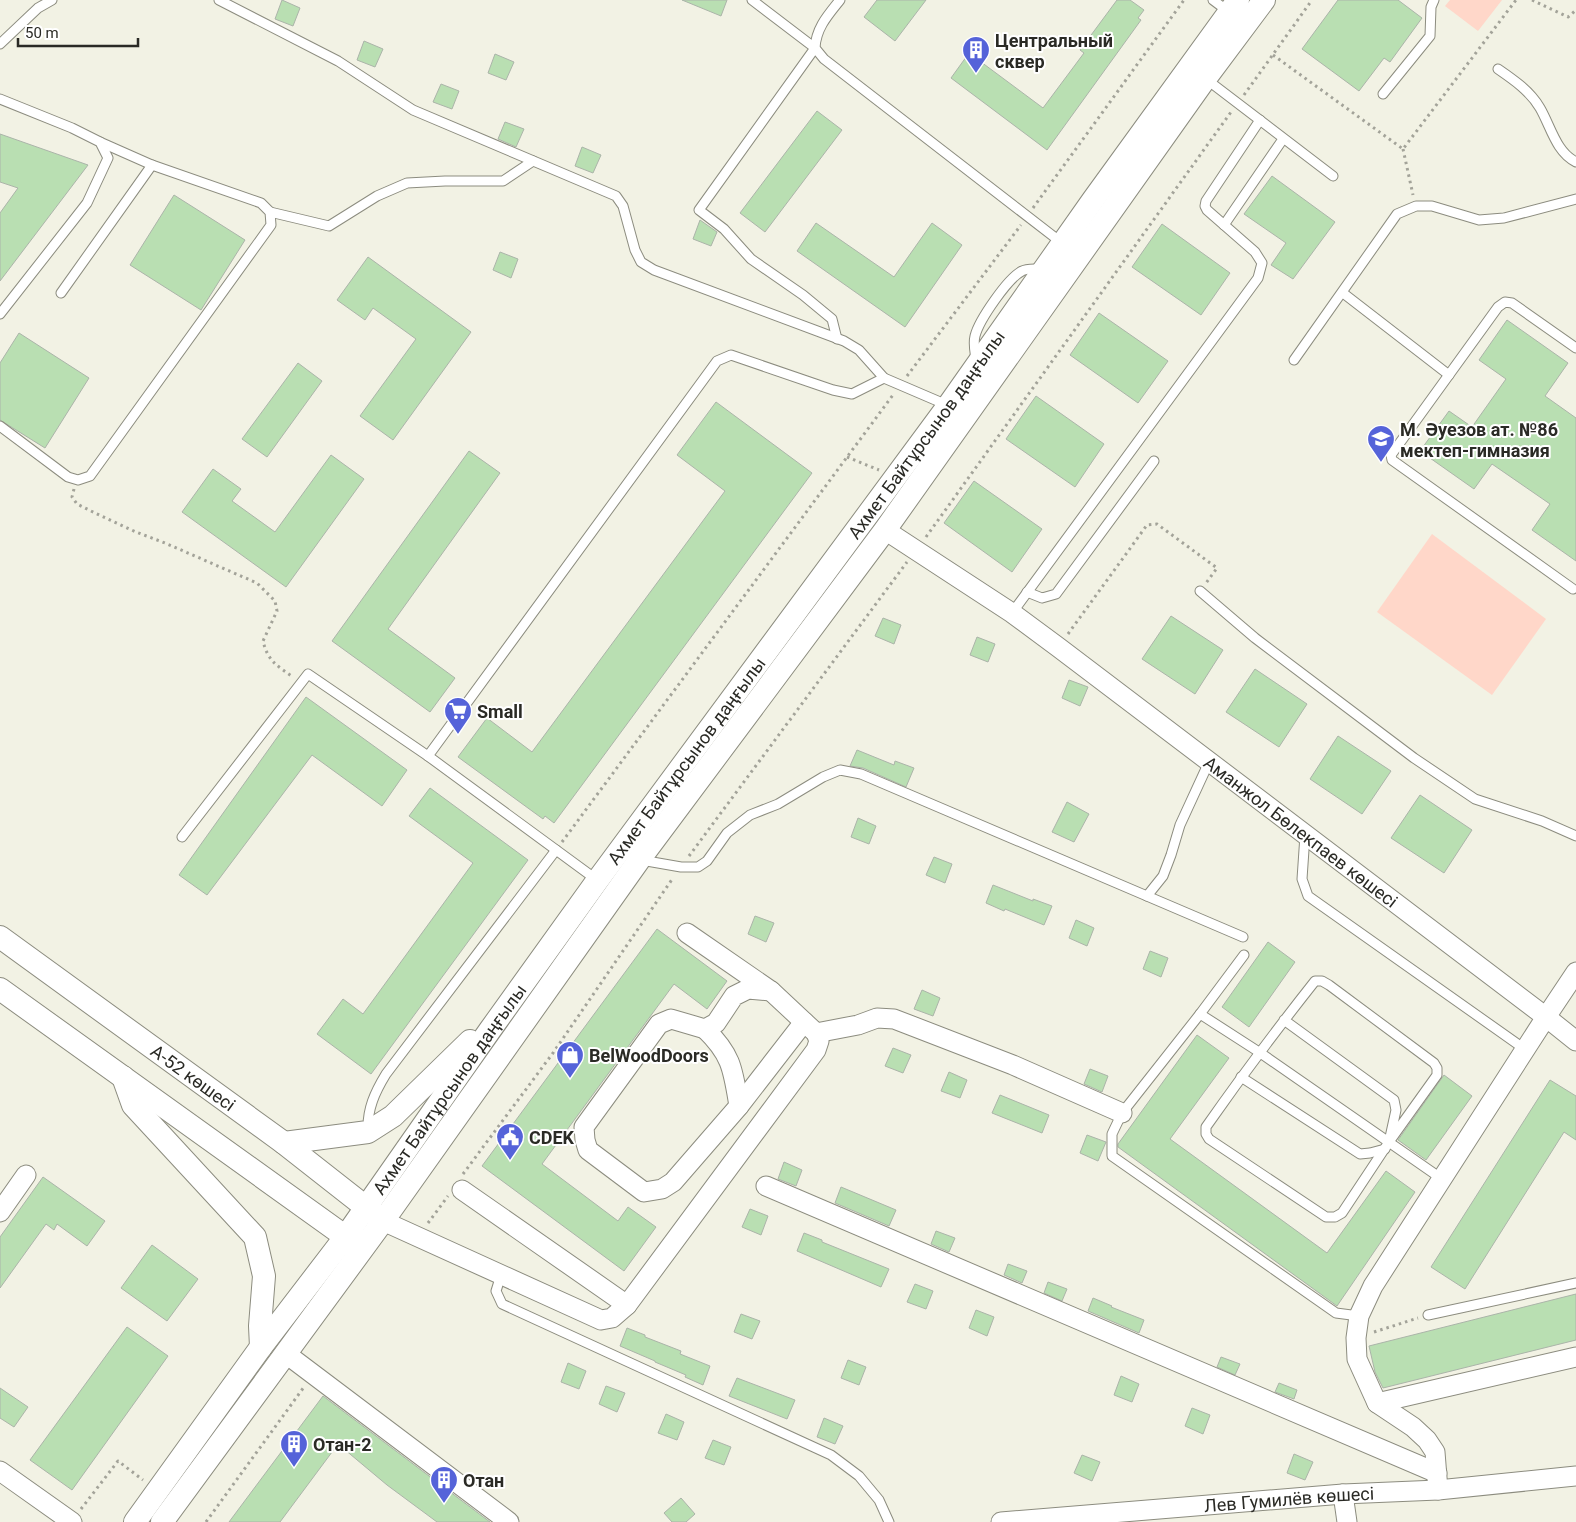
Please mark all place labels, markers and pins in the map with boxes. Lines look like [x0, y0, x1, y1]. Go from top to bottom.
place label: Центральный сквер [995, 30, 1113, 72]
building icon: Центральный сквер [961, 35, 991, 74]
place label: М. Әуезов ат. №86 мектеп-гимназия [1400, 419, 1558, 461]
school or university icon: М. Әуезов ат. №86 мектеп-гимназия [1366, 424, 1396, 463]
supermarket icon: Small [443, 696, 473, 735]
place label: Small [477, 701, 523, 722]
shop icon: BelWoodDoors [555, 1040, 585, 1079]
place label: BelWoodDoors [589, 1045, 709, 1066]
public building icon: CDEK [495, 1122, 525, 1161]
place label: CDEK [529, 1127, 575, 1148]
building icon: Отан-2 [279, 1429, 309, 1468]
place label: Отан-2 [313, 1434, 372, 1455]
building icon: Отан [429, 1465, 459, 1504]
place label: Отан [463, 1470, 504, 1491]

